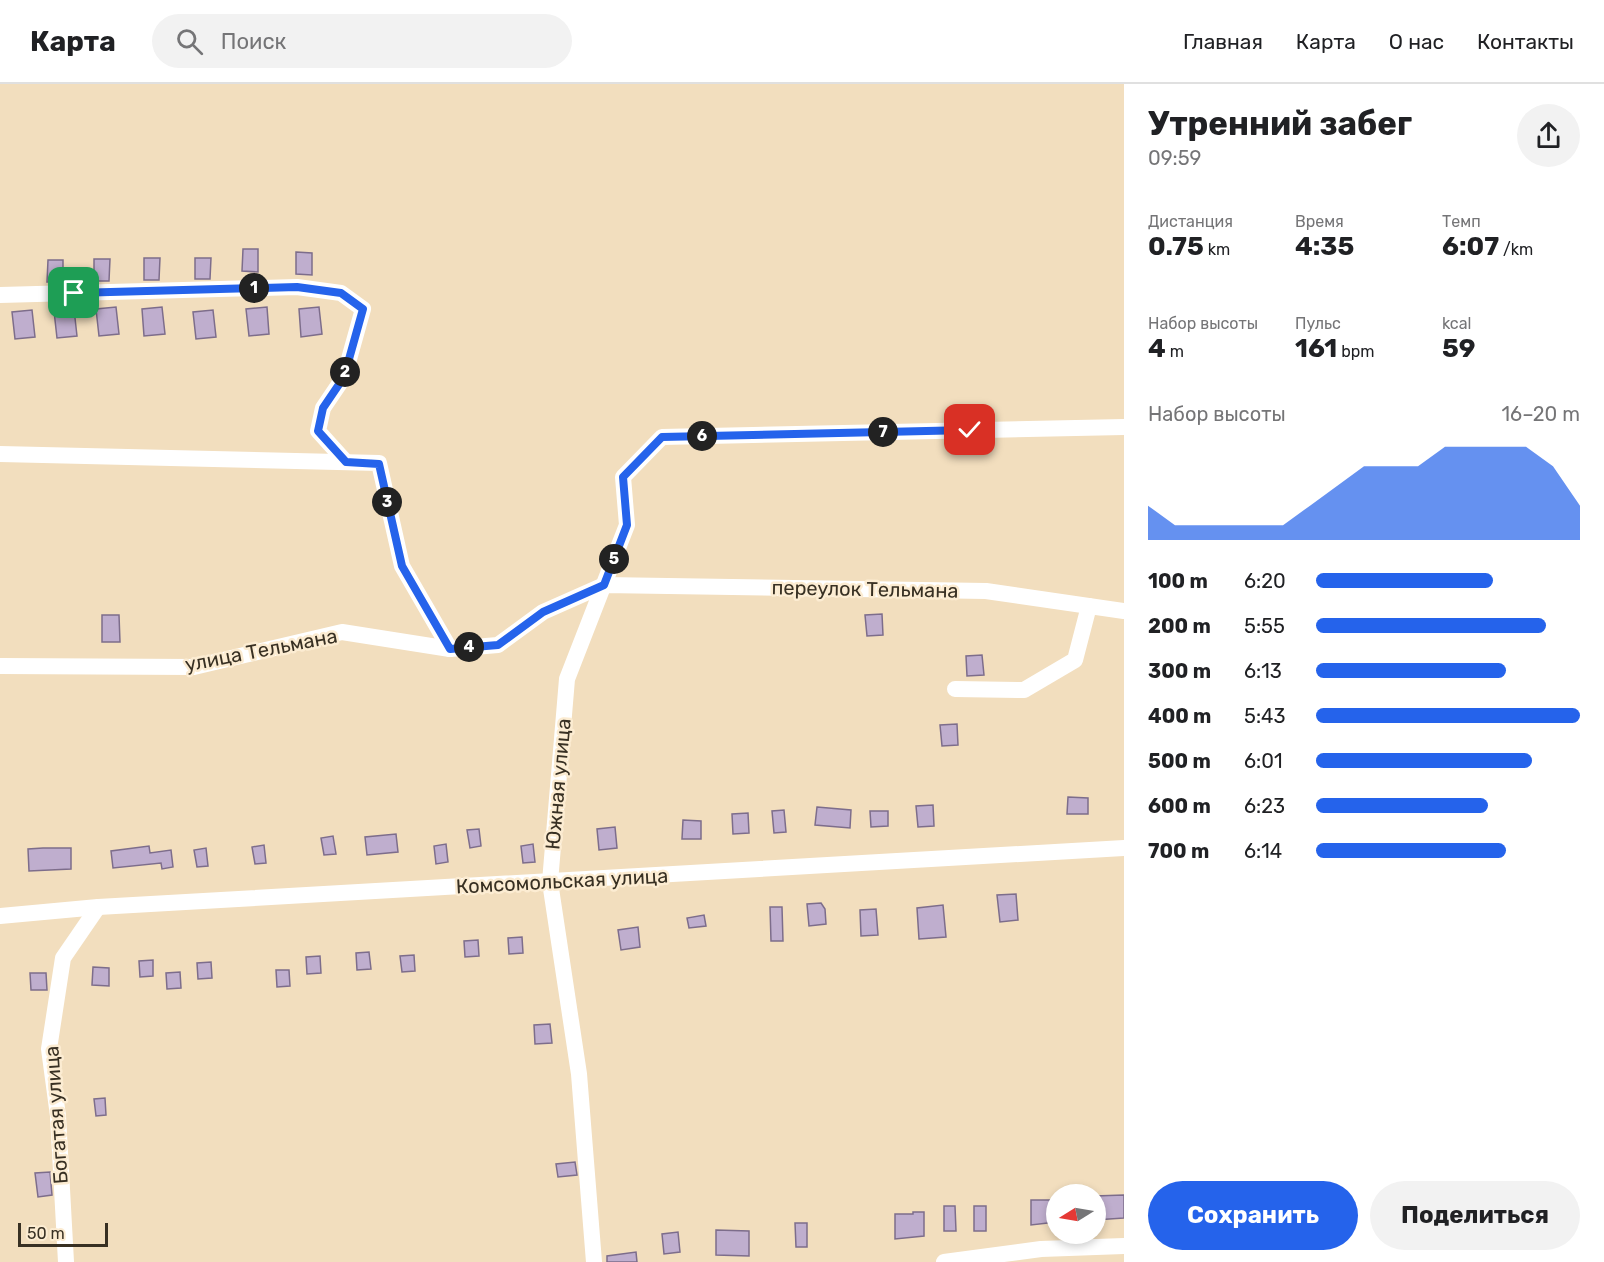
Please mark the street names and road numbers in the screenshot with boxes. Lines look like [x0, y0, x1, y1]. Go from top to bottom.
street label: переулок Тельмана [771, 575, 959, 603]
street label: улица Тельмана [183, 623, 339, 677]
street label: Южная улица [540, 717, 576, 851]
street label: Комсомольская улица [455, 863, 669, 899]
street label: Богатая улица [39, 1045, 73, 1185]

